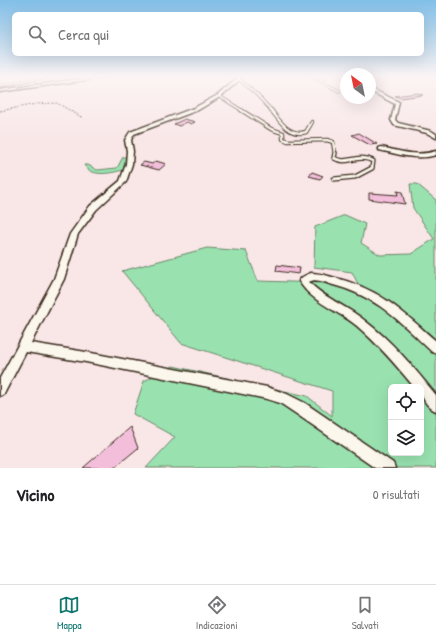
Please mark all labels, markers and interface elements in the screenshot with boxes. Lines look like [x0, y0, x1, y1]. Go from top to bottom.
search box [12, 12, 424, 56]
icon: search [26, 23, 48, 45]
text: Cerca qui [58, 24, 109, 45]
north arrow [340, 68, 376, 104]
map controls [388, 384, 424, 456]
button: locate [388, 384, 424, 420]
button: layers [388, 420, 424, 456]
text: Vicino [16, 483, 54, 506]
text: 0 risultati [373, 485, 420, 503]
tab: Mappa [57, 594, 82, 632]
tab: Indicazioni [196, 594, 238, 632]
tab: Salvati [352, 594, 379, 632]

